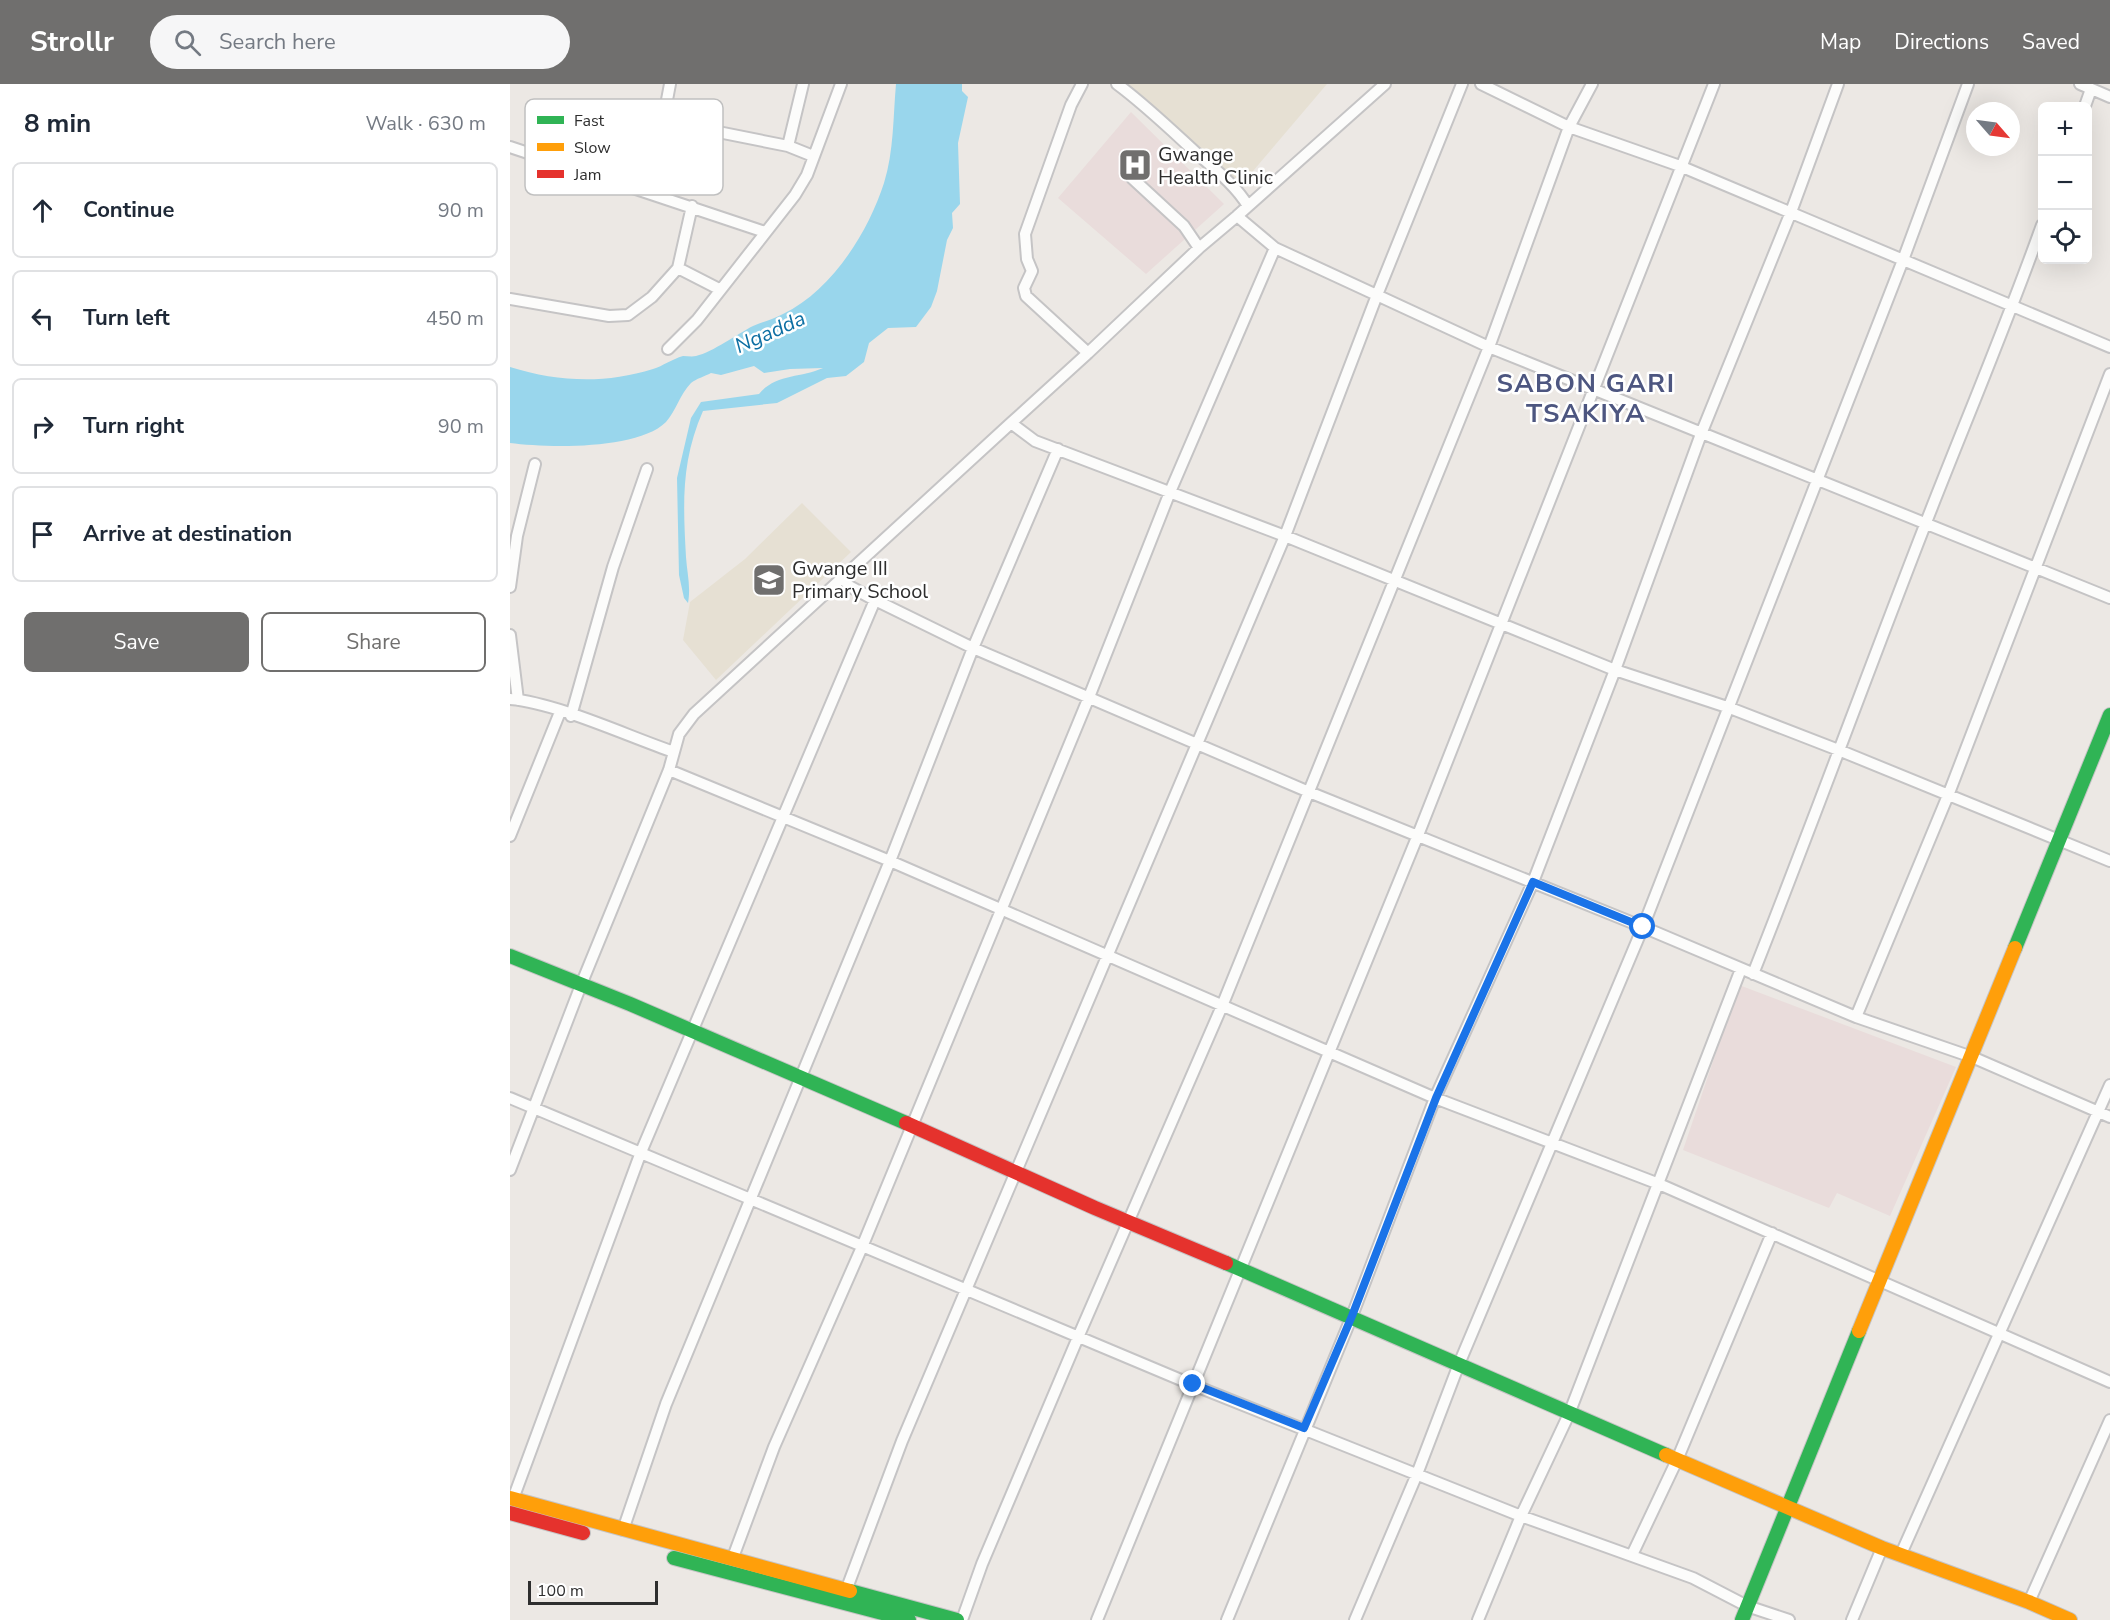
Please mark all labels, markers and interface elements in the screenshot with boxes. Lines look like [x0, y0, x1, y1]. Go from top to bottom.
search box [150, 15, 570, 69]
text: Strollr [30, 23, 114, 61]
icon: search [171, 26, 204, 59]
text: Search here [219, 27, 336, 57]
text: Map [1820, 28, 1861, 56]
text: Directions [1894, 28, 1989, 56]
text: Saved [2022, 28, 2080, 56]
legend [525, 99, 723, 195]
north arrow [1966, 102, 2020, 156]
map controls [2038, 102, 2092, 264]
button: + [2038, 102, 2092, 156]
text: 8 min [24, 106, 91, 141]
text: Walk · 630 m [366, 110, 486, 137]
text: Fast [574, 110, 605, 132]
text: Slow [574, 137, 611, 159]
place label: Gwange Health Clinic [1158, 141, 1273, 191]
hospital icon: Gwange Health Clinic [1117, 147, 1153, 183]
button: − [2038, 156, 2092, 210]
text: Jam [573, 164, 601, 186]
icon: ahead [26, 194, 59, 227]
text: Continue [83, 195, 174, 225]
text: 90 m [438, 197, 484, 224]
button: locate [2038, 210, 2092, 264]
icon: left [26, 302, 59, 335]
text: Turn left [83, 303, 170, 333]
water label: Ngadda [730, 304, 810, 360]
text: 450 m [426, 305, 484, 332]
district label: SABON GARI TSAKIYA [1496, 366, 1676, 431]
icon: right [26, 410, 59, 443]
text: Turn right [83, 411, 184, 441]
text: 90 m [438, 413, 484, 440]
icon: arrive [26, 518, 59, 551]
text: Arrive at destination [83, 519, 292, 549]
place label: Gwange III Primary School [792, 555, 928, 605]
school or university icon: Gwange III Primary School [751, 562, 787, 598]
button: Save [24, 612, 249, 672]
button: Share [261, 612, 486, 672]
route start [1629, 913, 1655, 939]
route end [1179, 1370, 1205, 1396]
scale bar [528, 1578, 658, 1606]
text: 100 m [537, 1580, 584, 1602]

